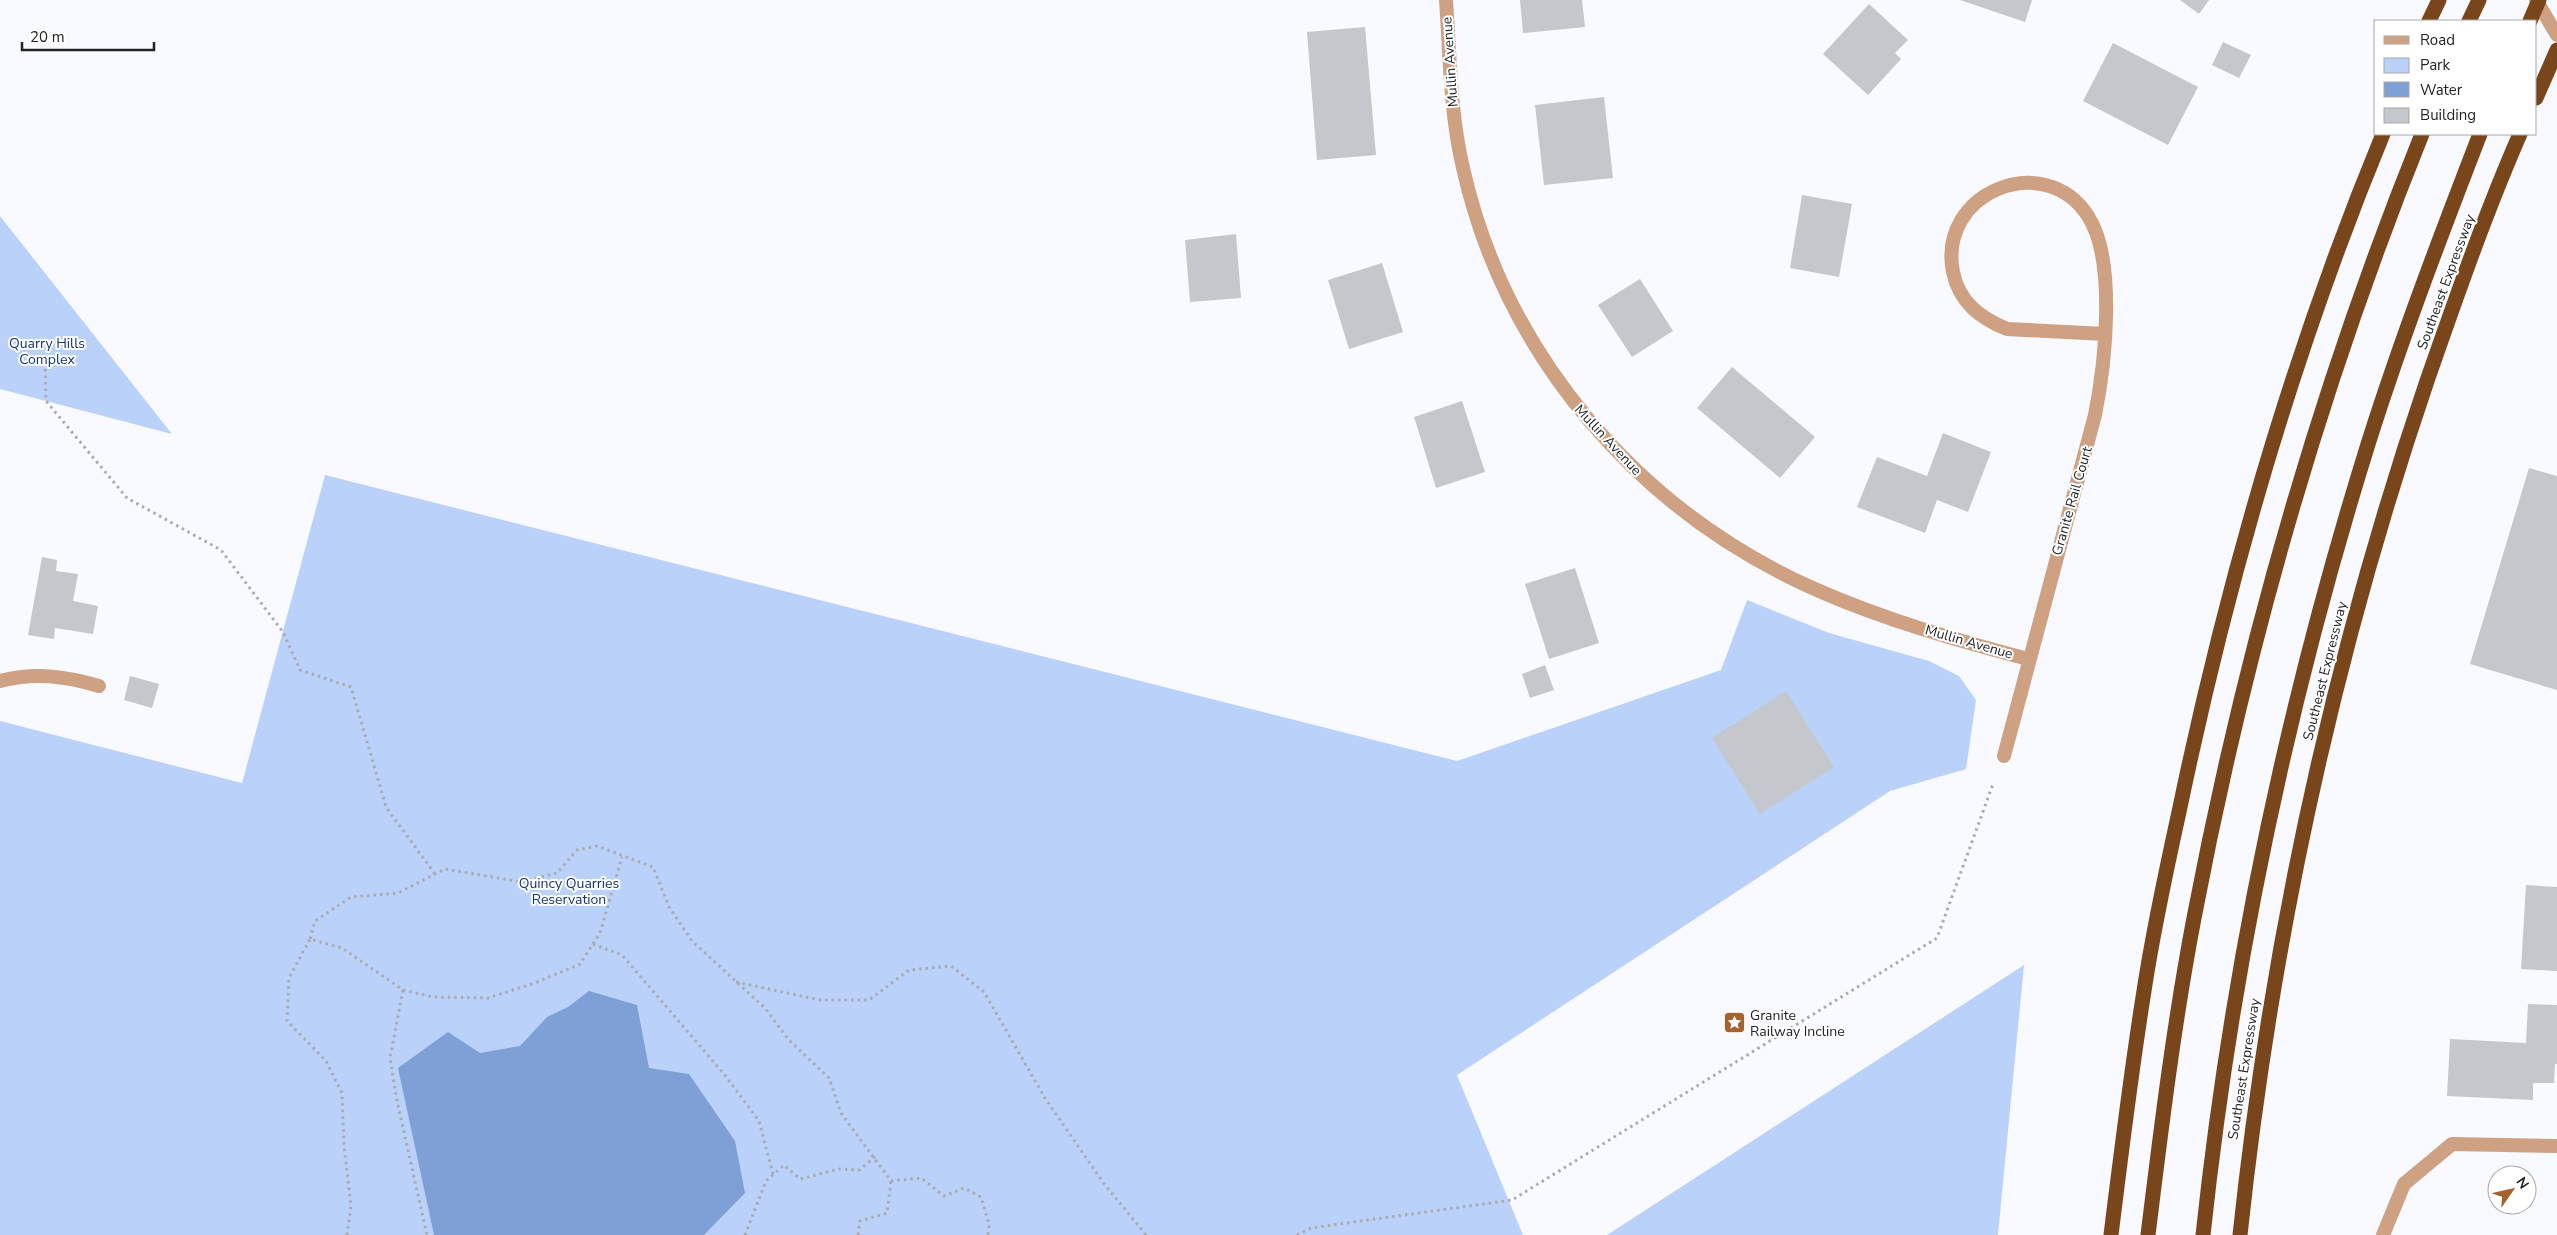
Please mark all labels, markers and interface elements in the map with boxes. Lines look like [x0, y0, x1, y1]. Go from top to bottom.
street label: Mullin Avenue [1437, 16, 1463, 108]
scale bar [22, 20, 155, 52]
legend [2374, 20, 2537, 135]
text: 20 m [30, 27, 65, 47]
text: Road [2420, 30, 2455, 50]
text: Park [2420, 55, 2450, 75]
text: Water [2420, 80, 2463, 100]
text: Building [2420, 105, 2476, 125]
street label: Southeast Expressway [2413, 211, 2480, 352]
park label: Quarry Hills Complex [9, 334, 85, 369]
street label: Mullin Avenue [1570, 400, 1646, 480]
street label: Granite Rail Court [2047, 444, 2097, 558]
street label: Southeast Expressway [2299, 599, 2352, 743]
street label: Mullin Avenue [1923, 620, 2015, 664]
park label: Quincy Quarries Reservation [519, 874, 620, 909]
street label: Southeast Expressway [2223, 996, 2265, 1141]
place label: Granite Railway Incline [1750, 1006, 1845, 1041]
place icon: Granite Railway Incline [1722, 1011, 1746, 1035]
north arrow [2487, 1165, 2537, 1215]
text: N [2512, 1173, 2533, 1193]

